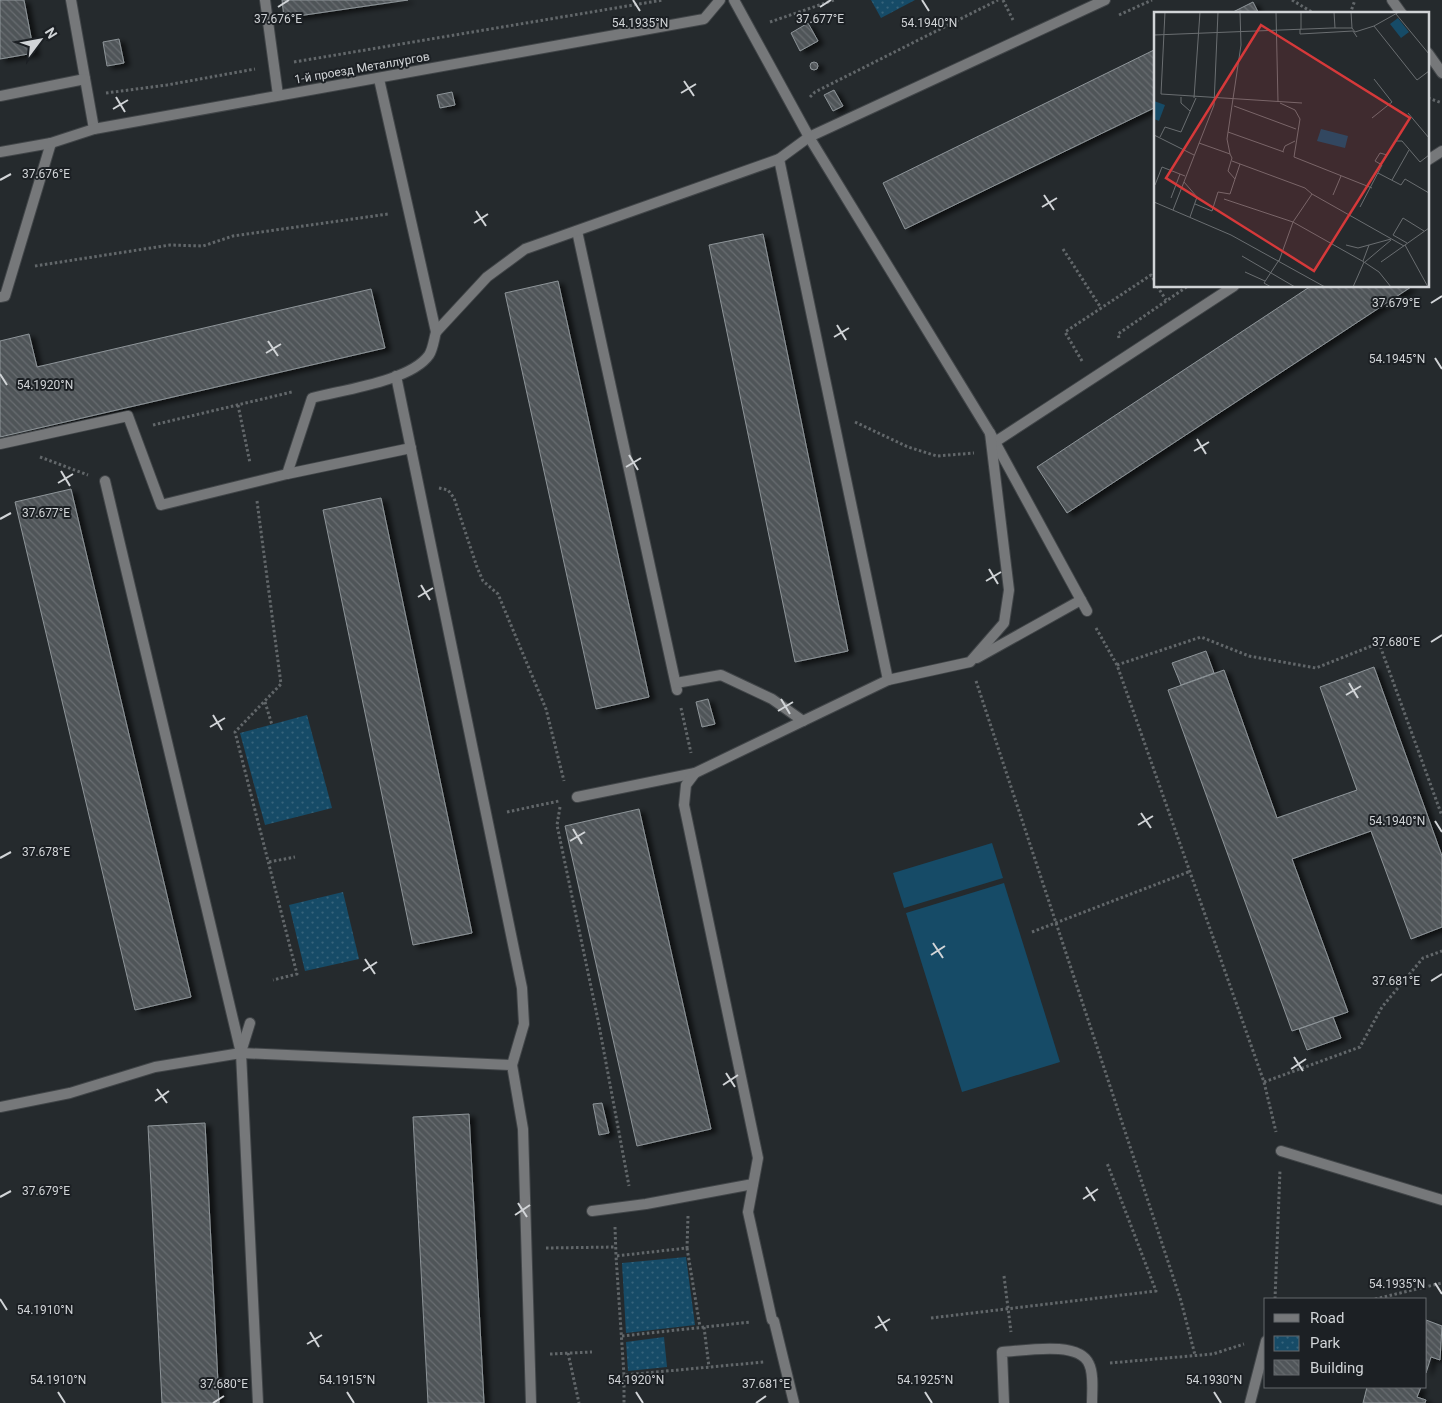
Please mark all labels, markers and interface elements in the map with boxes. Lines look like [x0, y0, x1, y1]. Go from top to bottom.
text: 37.676°E [254, 12, 302, 26]
text: 37.677°E [796, 12, 844, 26]
inset map [1154, 12, 1430, 288]
north arrow [15, 15, 65, 65]
text: 54.1935°N [612, 16, 668, 30]
text: 54.1940°N [901, 16, 957, 30]
text: N [42, 25, 60, 42]
street label: 1-й проезд Металлургов [293, 49, 431, 87]
text: 37.676°E [22, 167, 70, 181]
text: 37.679°E [1372, 296, 1420, 310]
text: 54.1945°N [1369, 352, 1425, 366]
text: 54.1920°N [17, 378, 73, 392]
text: 37.677°E [22, 506, 70, 520]
text: 37.680°E [1372, 635, 1420, 649]
text: 54.1940°N [1369, 814, 1425, 828]
text: 37.678°E [22, 845, 70, 859]
text: 37.681°E [1372, 974, 1420, 988]
text: 37.679°E [22, 1184, 70, 1198]
text: 54.1935°N [1369, 1277, 1425, 1291]
legend [1264, 1298, 1427, 1388]
text: 54.1910°N [17, 1303, 73, 1317]
text: Road [1310, 1309, 1344, 1327]
text: Park [1310, 1334, 1341, 1352]
text: Building [1310, 1359, 1364, 1377]
text: 54.1910°N [30, 1373, 86, 1387]
text: 54.1915°N [319, 1373, 375, 1387]
text: 54.1920°N [608, 1373, 664, 1387]
text: 54.1925°N [897, 1373, 953, 1387]
text: 54.1930°N [1186, 1373, 1242, 1387]
text: 37.680°E [200, 1377, 248, 1391]
text: 37.681°E [742, 1377, 790, 1391]

